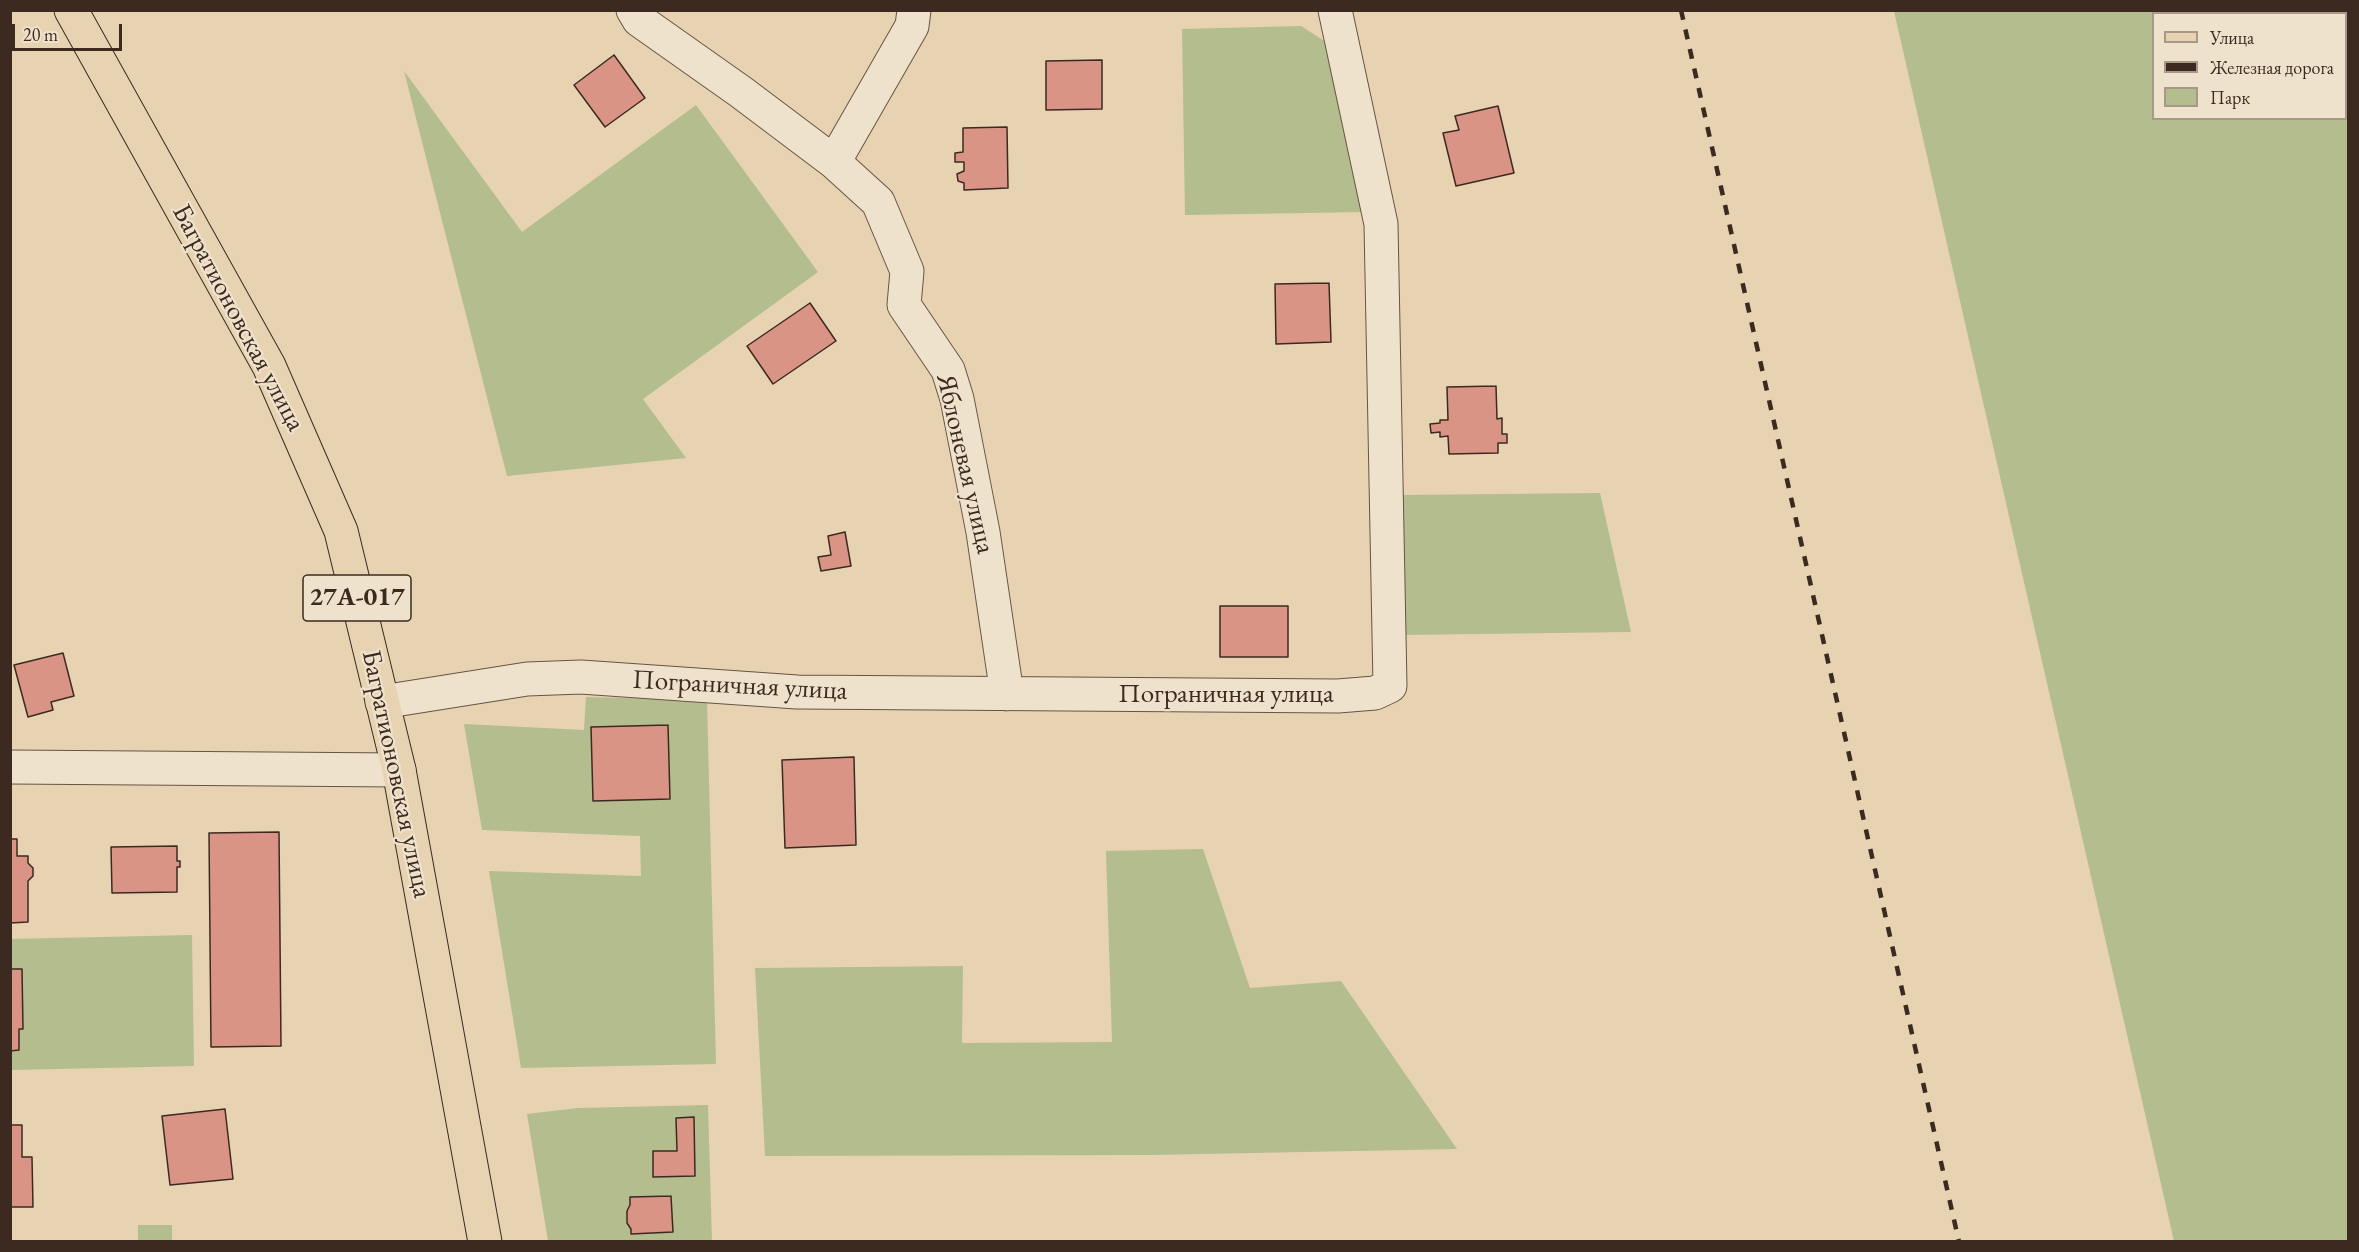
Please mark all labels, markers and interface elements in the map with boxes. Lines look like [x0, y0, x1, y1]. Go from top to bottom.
scale bar [15, 12, 124, 50]
legend [2152, 12, 2347, 120]
text: 20 m [23, 23, 58, 46]
text: Улица [2210, 26, 2254, 49]
text: Железная дорога [2210, 56, 2334, 79]
text: Парк [2210, 86, 2250, 109]
street label: Багратионовская улица [164, 199, 312, 437]
street label: Яблоневая улица [929, 371, 1001, 557]
road number: 27А-017 [303, 575, 411, 621]
street label: Багратионовская улица [354, 647, 438, 901]
street label: Пограничная улица [632, 664, 848, 708]
street label: Пограничная улица [1118, 679, 1334, 711]

